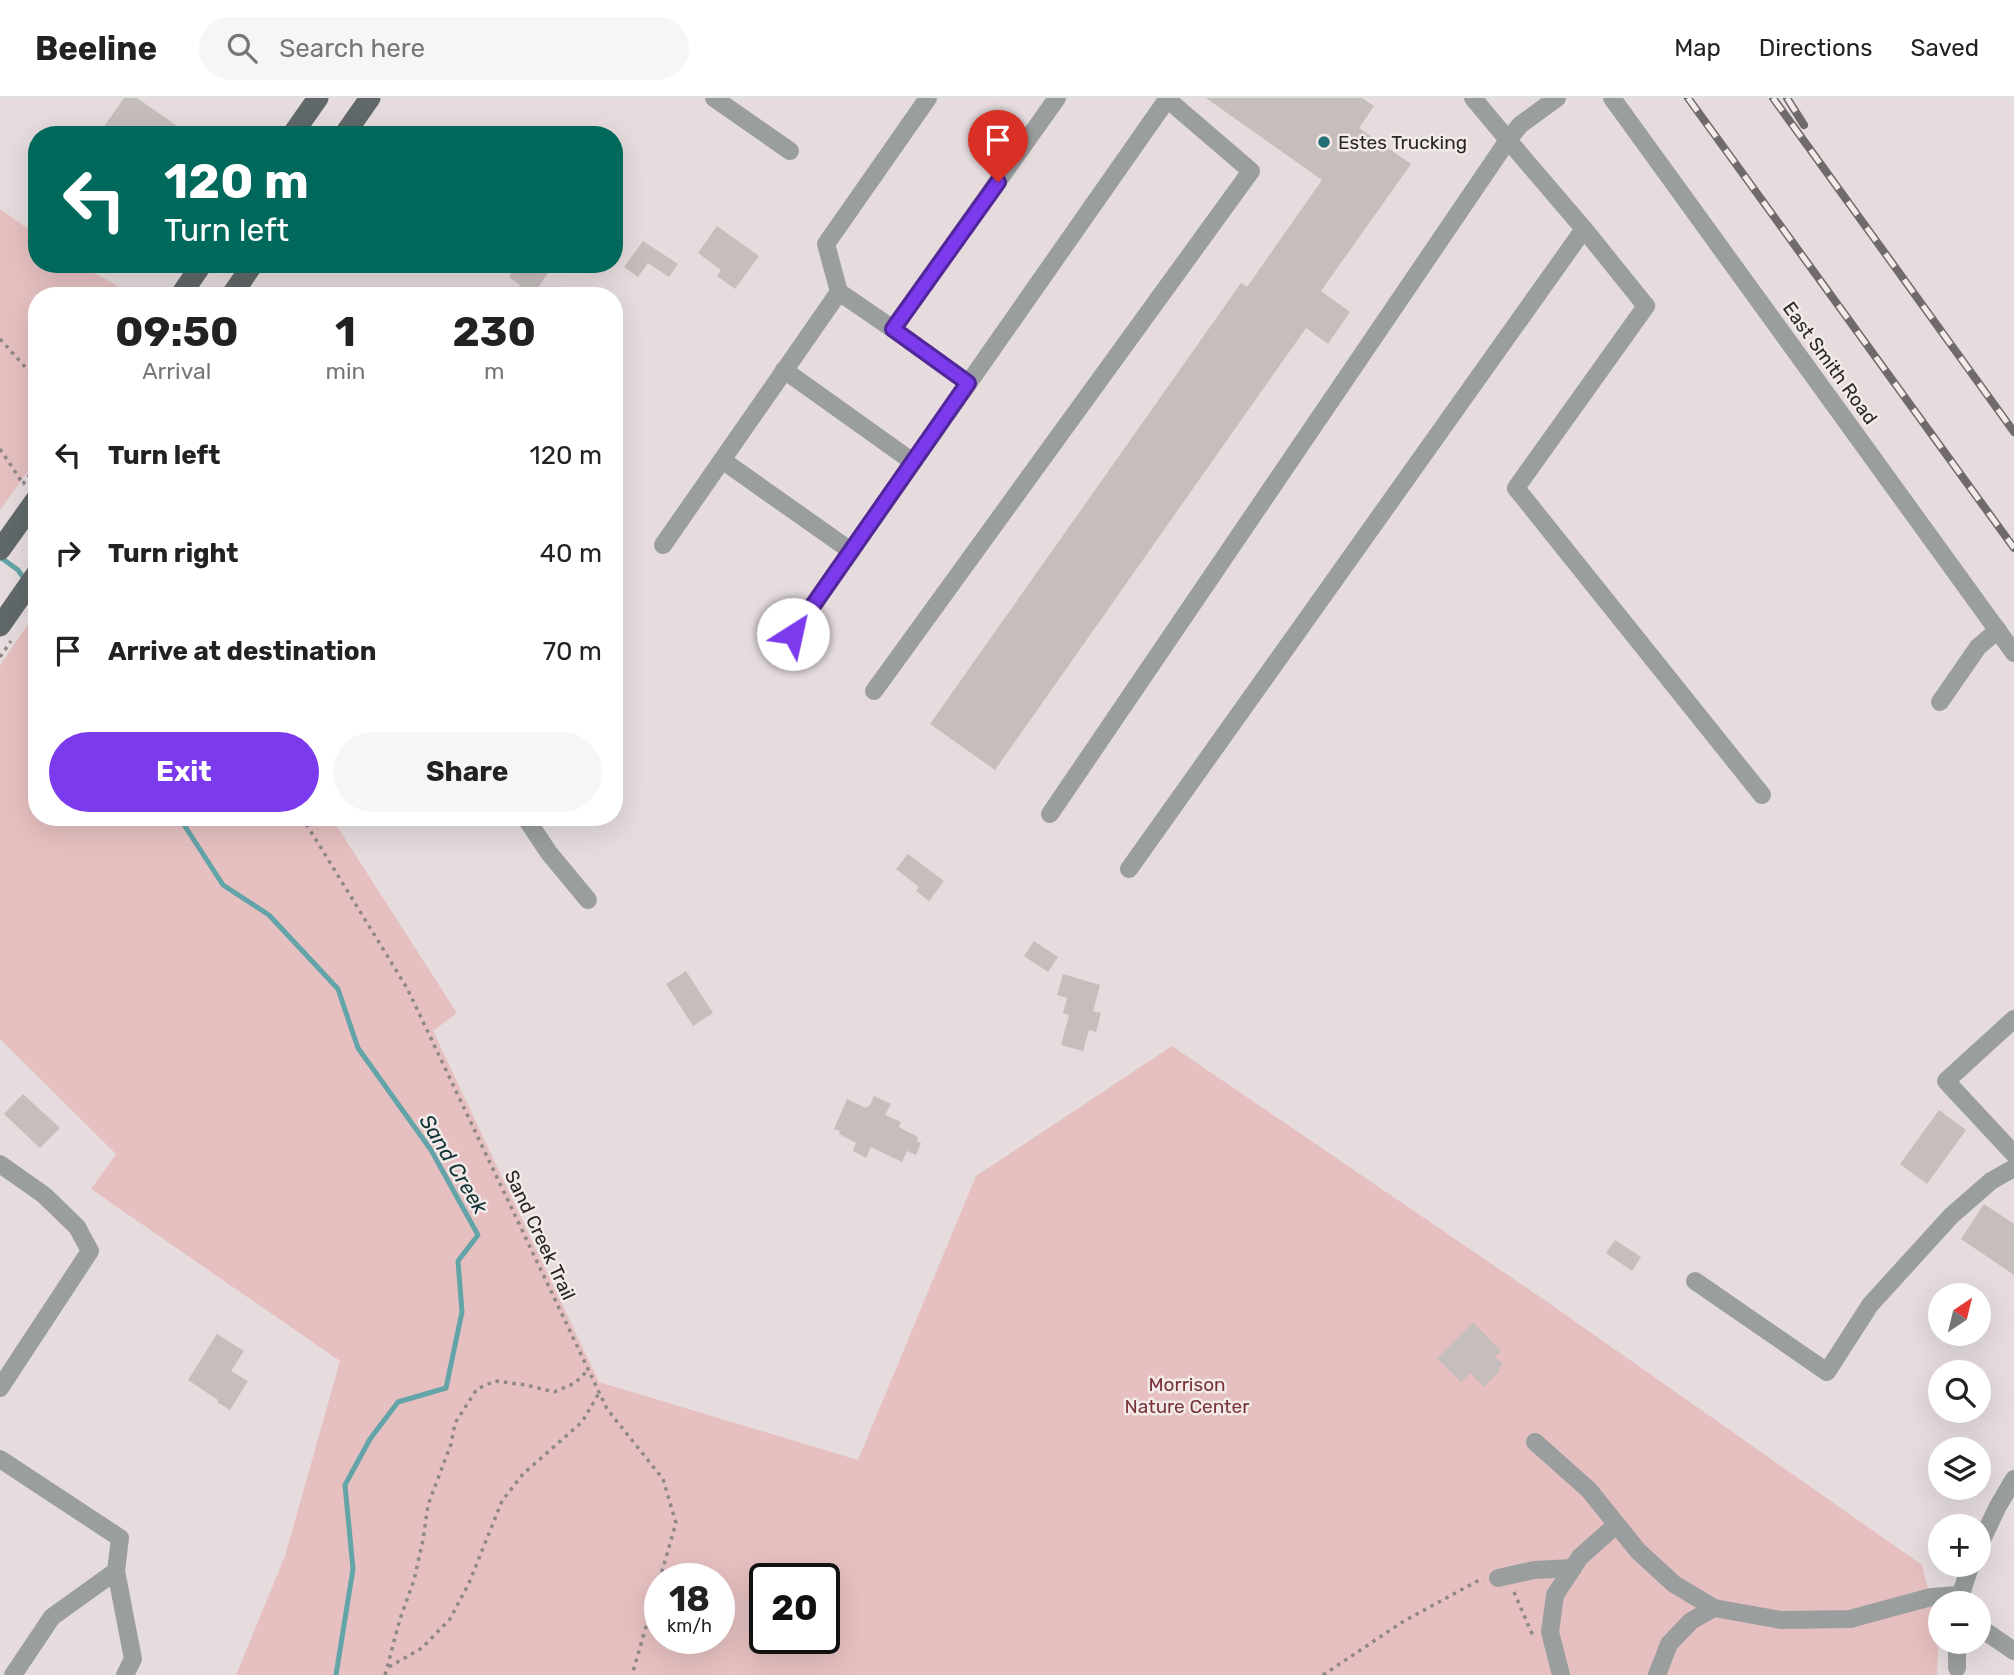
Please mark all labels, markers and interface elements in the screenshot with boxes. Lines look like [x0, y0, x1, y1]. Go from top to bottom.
search box [199, 17, 689, 80]
text: Beeline [35, 29, 157, 68]
icon: search [223, 29, 261, 67]
text: Search here [279, 33, 425, 64]
text: Map [1674, 34, 1721, 62]
text: Directions [1759, 34, 1872, 62]
text: Saved [1910, 34, 1979, 62]
pin [968, 110, 1028, 182]
icon: arrive [979, 121, 1017, 159]
place label: Estes Trucking [1338, 131, 1467, 154]
marker: Estes Trucking [1316, 134, 1332, 150]
text: 120 m [164, 152, 309, 210]
icon: left [49, 154, 140, 245]
text: Turn left [164, 211, 289, 249]
street label: East Smith Road [1778, 297, 1882, 429]
text: 09:50 [115, 307, 238, 357]
text: 1 [335, 307, 356, 357]
text: 230 [452, 307, 536, 357]
text: Arrival [142, 357, 211, 385]
text: min [325, 357, 365, 385]
text: m [484, 357, 504, 385]
icon: left [49, 436, 87, 474]
text: Turn left [108, 440, 220, 471]
text: 120 m [530, 440, 602, 471]
icon: right [49, 534, 87, 572]
text: Turn right [108, 538, 238, 569]
text: 40 m [540, 538, 602, 569]
position arrow [756, 597, 830, 671]
icon: arrive [49, 632, 87, 670]
text: Arrive at destination [108, 636, 376, 667]
text: 70 m [543, 636, 602, 667]
button: Exit [49, 732, 319, 812]
button: Share [333, 732, 602, 812]
water label: Sand Creek [414, 1110, 494, 1219]
street label: Sand Creek Trail [500, 1166, 580, 1304]
north arrow [1928, 1283, 1992, 1346]
map controls [1928, 1283, 1991, 1654]
button: search [1928, 1360, 1991, 1423]
park label: Morrison Nature Center [1125, 1373, 1250, 1418]
button: layers [1928, 1437, 1991, 1500]
button: + [1928, 1514, 1991, 1577]
speed limit sign: 20 [749, 1563, 840, 1654]
text: 18 [669, 1578, 710, 1620]
button: − [1928, 1591, 1991, 1654]
text: km/h [667, 1615, 712, 1637]

